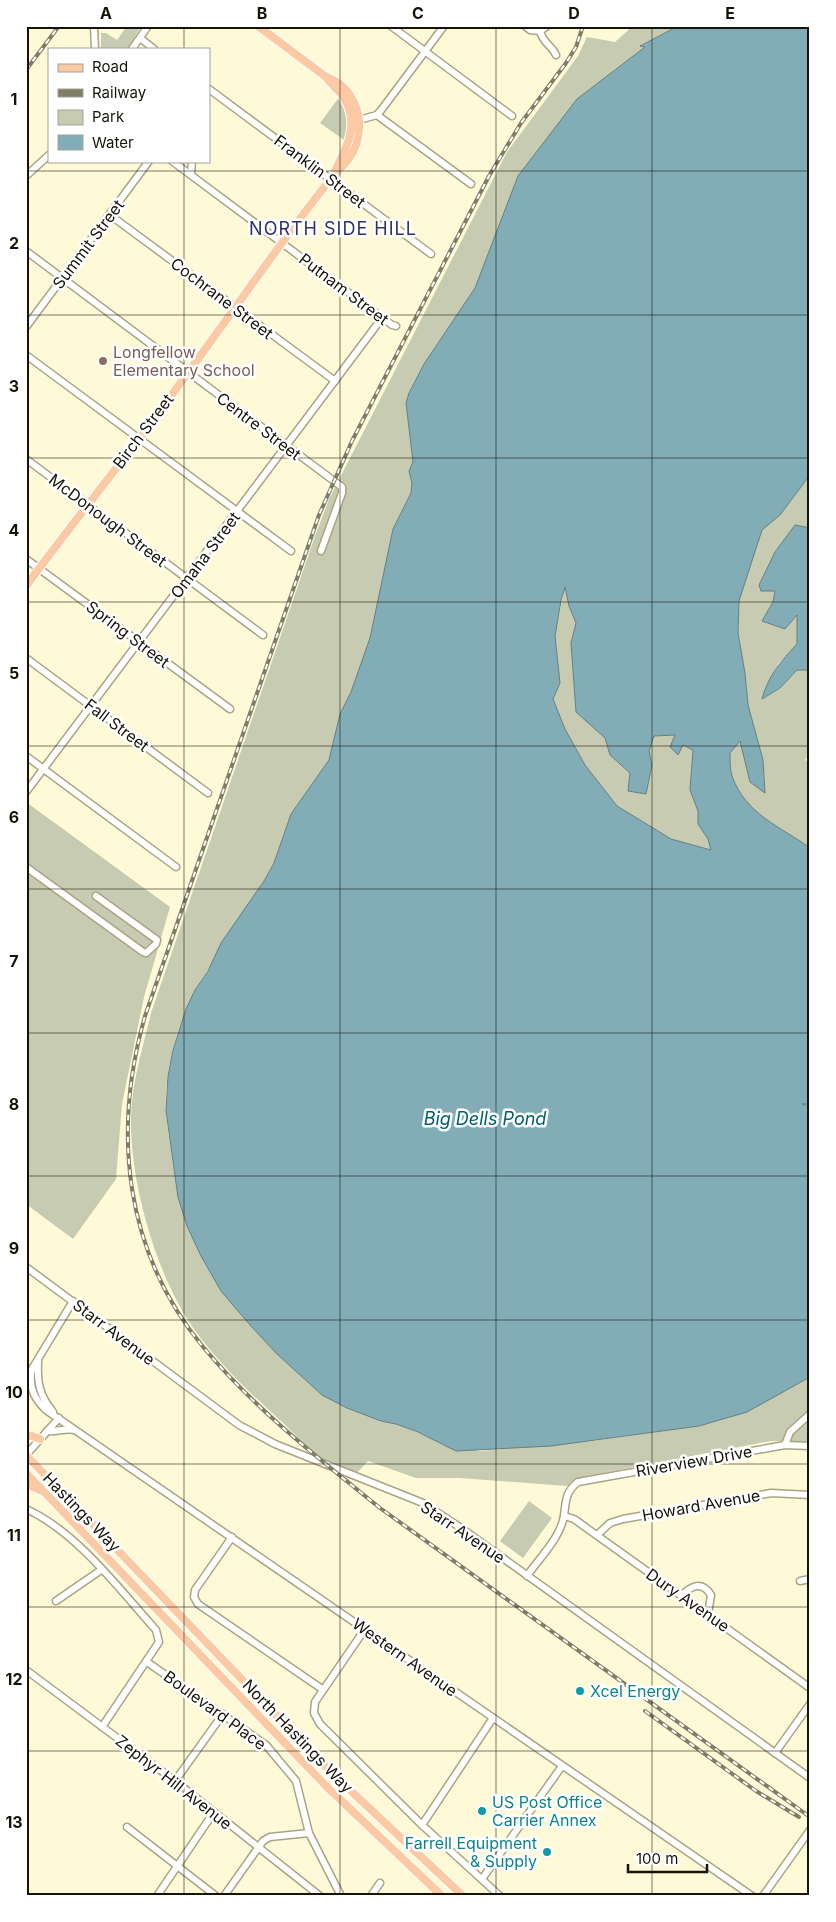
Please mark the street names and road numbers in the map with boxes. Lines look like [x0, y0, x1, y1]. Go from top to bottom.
street label: Franklin Street [270, 130, 370, 212]
street label: Summit Street [48, 195, 128, 293]
street label: Putnam Street [295, 249, 393, 329]
street label: Cochrane Street [167, 253, 277, 343]
street label: Centre Street [213, 388, 305, 464]
street label: Birch Street [108, 390, 178, 472]
street label: McDonough Street [45, 469, 171, 571]
street label: Omaha Street [166, 508, 244, 602]
street label: Spring Street [82, 596, 174, 672]
street label: Fall Street [81, 694, 153, 756]
street label: Starr Avenue [69, 1295, 159, 1369]
street label: Riverview Drive [634, 1441, 754, 1481]
street label: Hastings Way [39, 1468, 125, 1556]
street label: Howard Avenue [640, 1485, 762, 1525]
street label: Starr Avenue [417, 1496, 509, 1568]
street label: Dury Avenue [643, 1564, 733, 1636]
street label: Western Avenue [349, 1613, 461, 1701]
street label: Boulevard Place [160, 1666, 270, 1754]
street label: North Hastings Way [239, 1675, 357, 1797]
street label: Zephyr Hill Avenue [112, 1730, 236, 1834]

